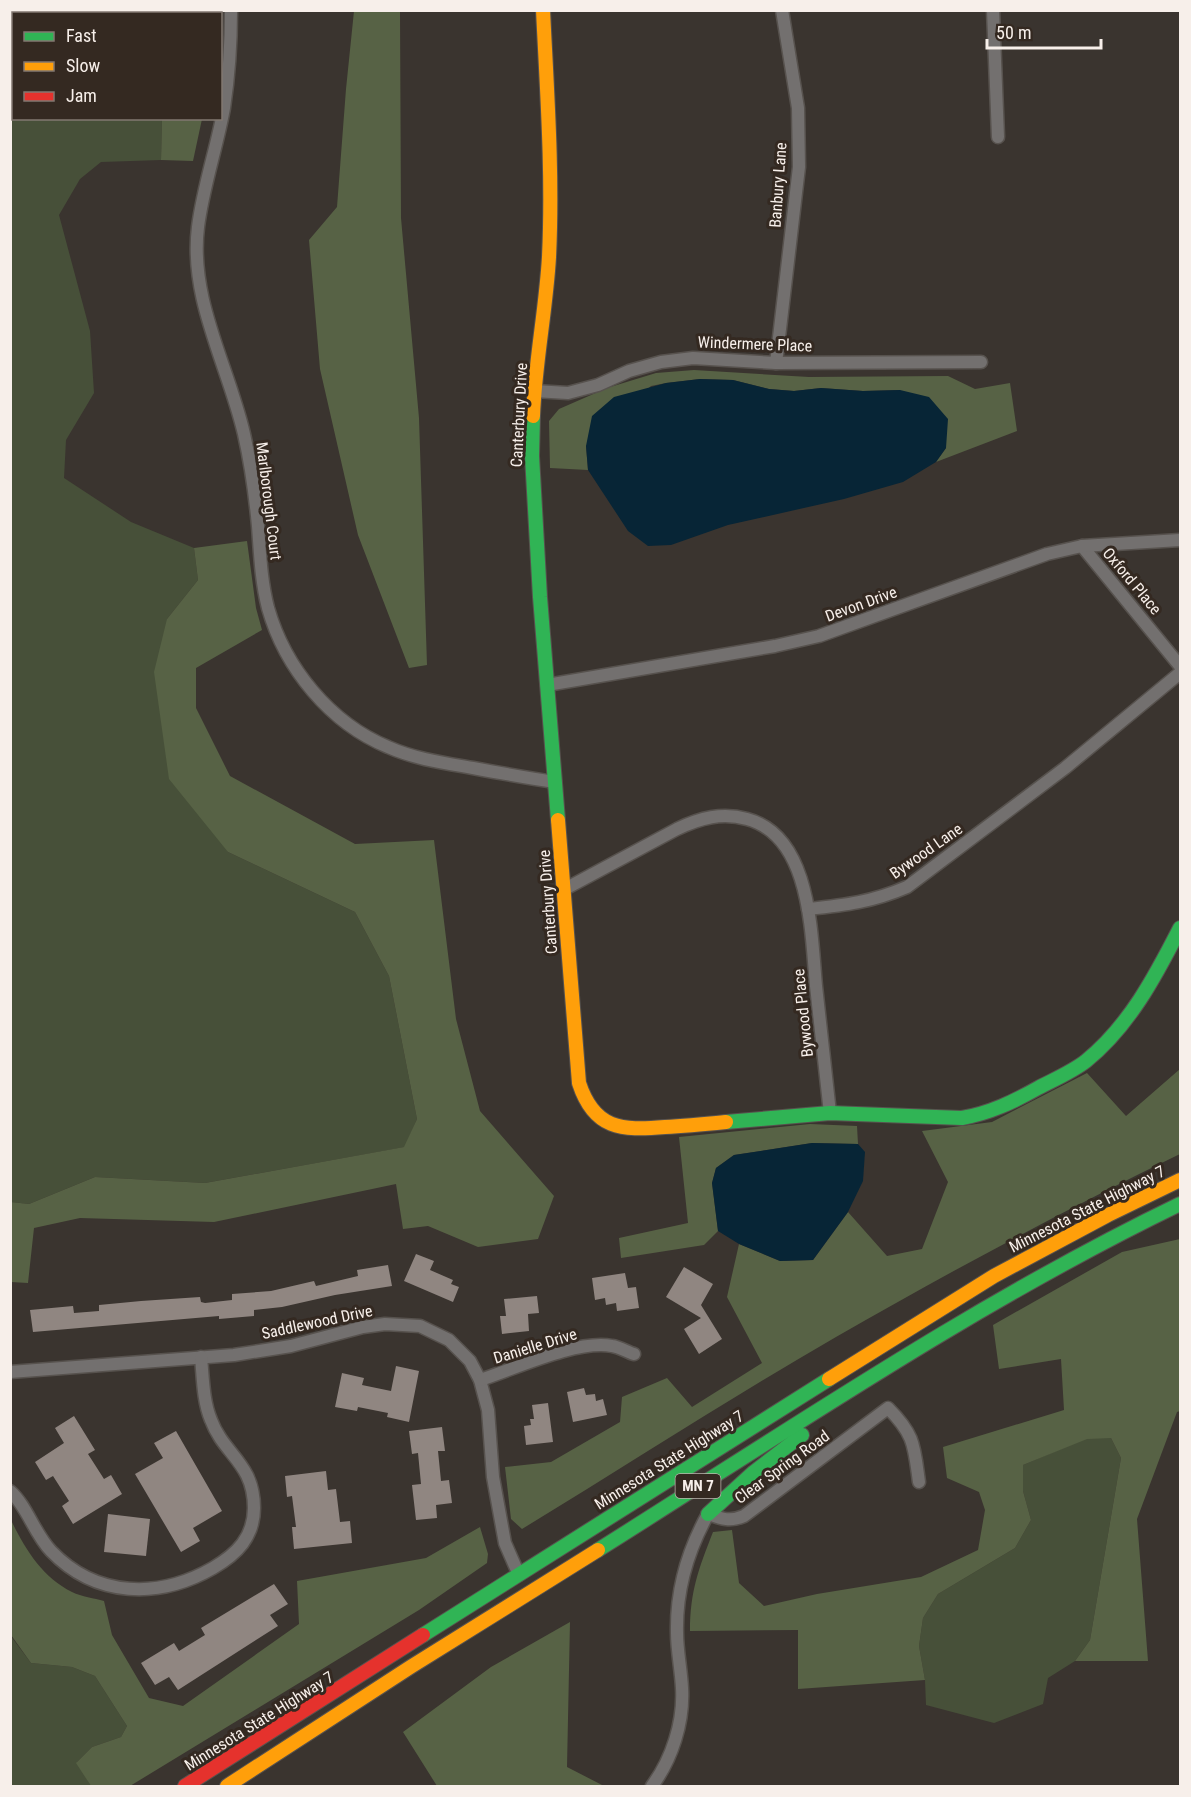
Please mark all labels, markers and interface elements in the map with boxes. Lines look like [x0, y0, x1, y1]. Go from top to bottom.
legend [12, 12, 222, 120]
scale bar [987, 12, 1101, 50]
text: 50 m [996, 22, 1031, 43]
text: Fast [66, 25, 97, 46]
text: Slow [66, 55, 101, 76]
text: Jam [66, 85, 97, 106]
street label: Banbury Lane [766, 142, 790, 228]
street label: Windermere Place [697, 333, 813, 355]
street label: Canterbury Drive [507, 362, 531, 468]
street label: Marlborough Court [252, 441, 286, 561]
street label: Oxford Place [1099, 544, 1165, 618]
street label: Devon Drive [823, 582, 899, 626]
street label: Bywood Lane [886, 819, 966, 883]
street label: Canterbury Drive [535, 849, 561, 955]
street label: Bywood Place [789, 968, 817, 1058]
street label: Minnesota State Highway 7 [1006, 1161, 1168, 1257]
street label: Saddlewood Drive [260, 1301, 374, 1343]
street label: Danielle Drive [491, 1324, 579, 1368]
street label: Minnesota State Highway 7 [591, 1406, 747, 1514]
street label: Clear Spring Road [731, 1426, 833, 1508]
road number: MN 7 [676, 1474, 720, 1498]
street label: Minnesota State Highway 7 [181, 1667, 337, 1775]

